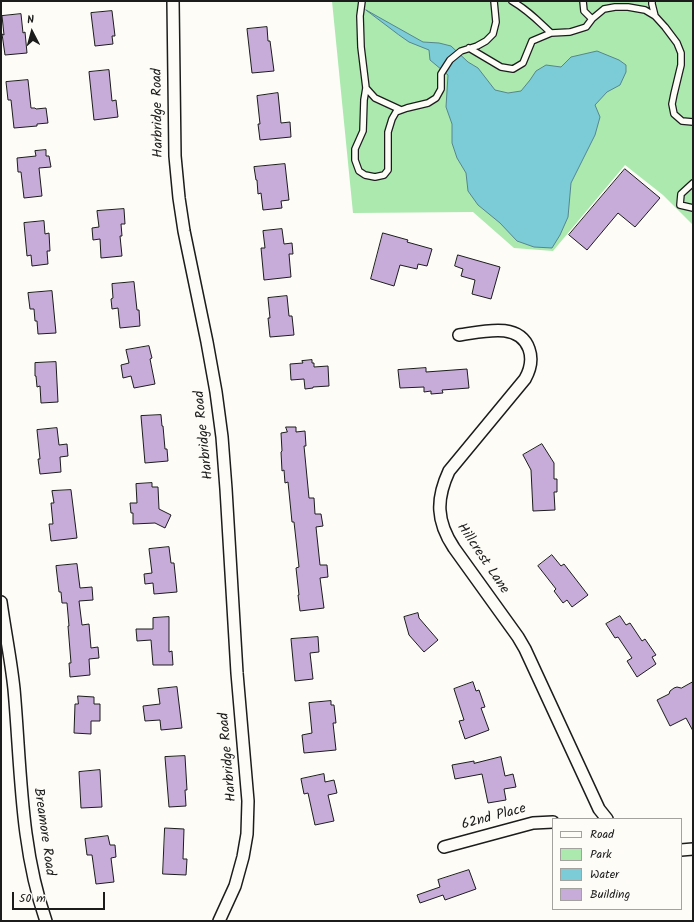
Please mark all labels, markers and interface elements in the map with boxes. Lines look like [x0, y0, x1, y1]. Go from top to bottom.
text: N [26, 11, 35, 29]
north arrow [12, 12, 52, 52]
street label: Harbridge Road [150, 68, 168, 158]
street label: Harbridge Road [192, 390, 218, 480]
street label: Hillcrest Lane [452, 520, 512, 598]
street label: Harbridge Road [217, 712, 241, 802]
street label: Breamore Road [29, 787, 57, 877]
street label: 62nd Place [460, 801, 528, 835]
legend [552, 818, 682, 910]
text: Road [590, 825, 614, 844]
text: Park [590, 845, 612, 864]
text: Water [590, 865, 619, 884]
scale bar [14, 884, 107, 910]
text: Building [590, 885, 630, 904]
text: 50 m [19, 889, 46, 908]

